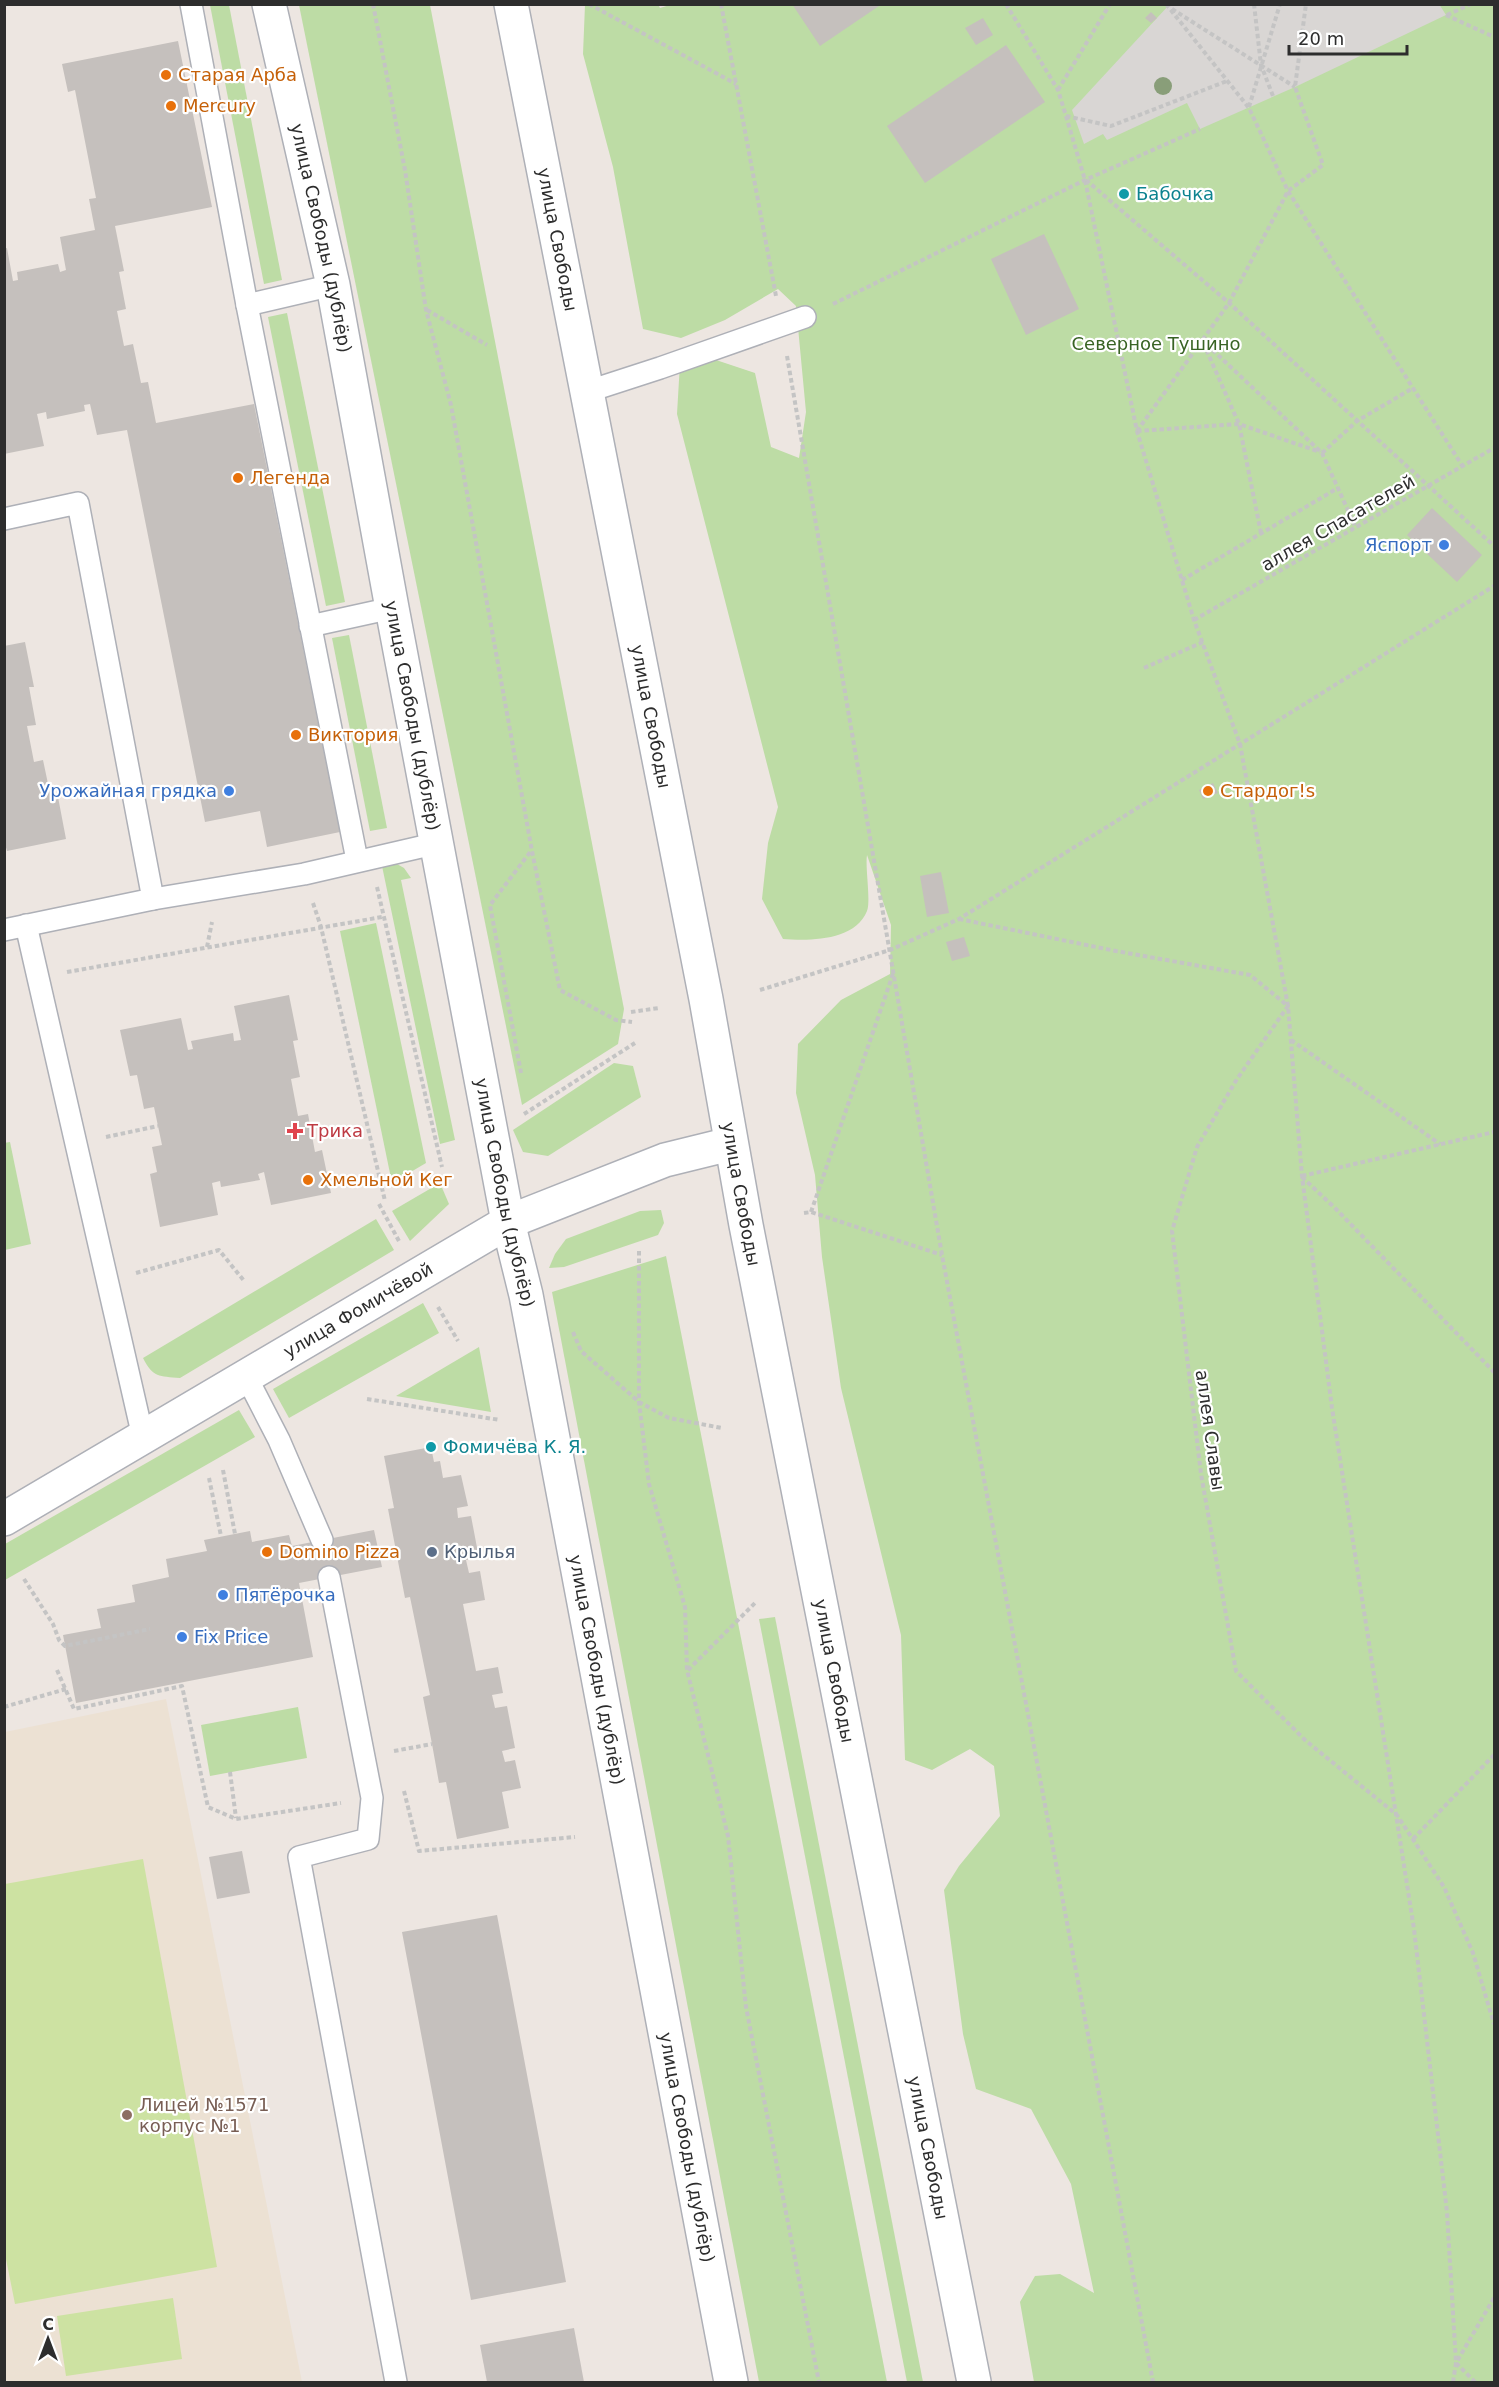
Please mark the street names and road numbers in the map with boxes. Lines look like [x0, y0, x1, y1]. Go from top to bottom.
street label: улица Свободы (дублёр) [287, 122, 356, 354]
street label: улица Свободы [533, 166, 582, 313]
street label: аллея Спасателей [1257, 470, 1418, 575]
street label: улица Свободы (дублёр) [381, 599, 445, 832]
street label: улица Свободы [627, 643, 675, 790]
street label: улица Свободы (дублёр) [471, 1076, 539, 1309]
street label: улица Свободы [718, 1120, 765, 1268]
street label: улица Фомичёвой [279, 1258, 436, 1362]
street label: аллея Славы [1192, 1368, 1229, 1492]
street label: улица Свободы (дублёр) [565, 1553, 629, 1787]
street label: улица Свободы [810, 1597, 859, 1744]
street label: улица Свободы (дублёр) [655, 2030, 719, 2264]
street label: улица Свободы [904, 2074, 953, 2221]

